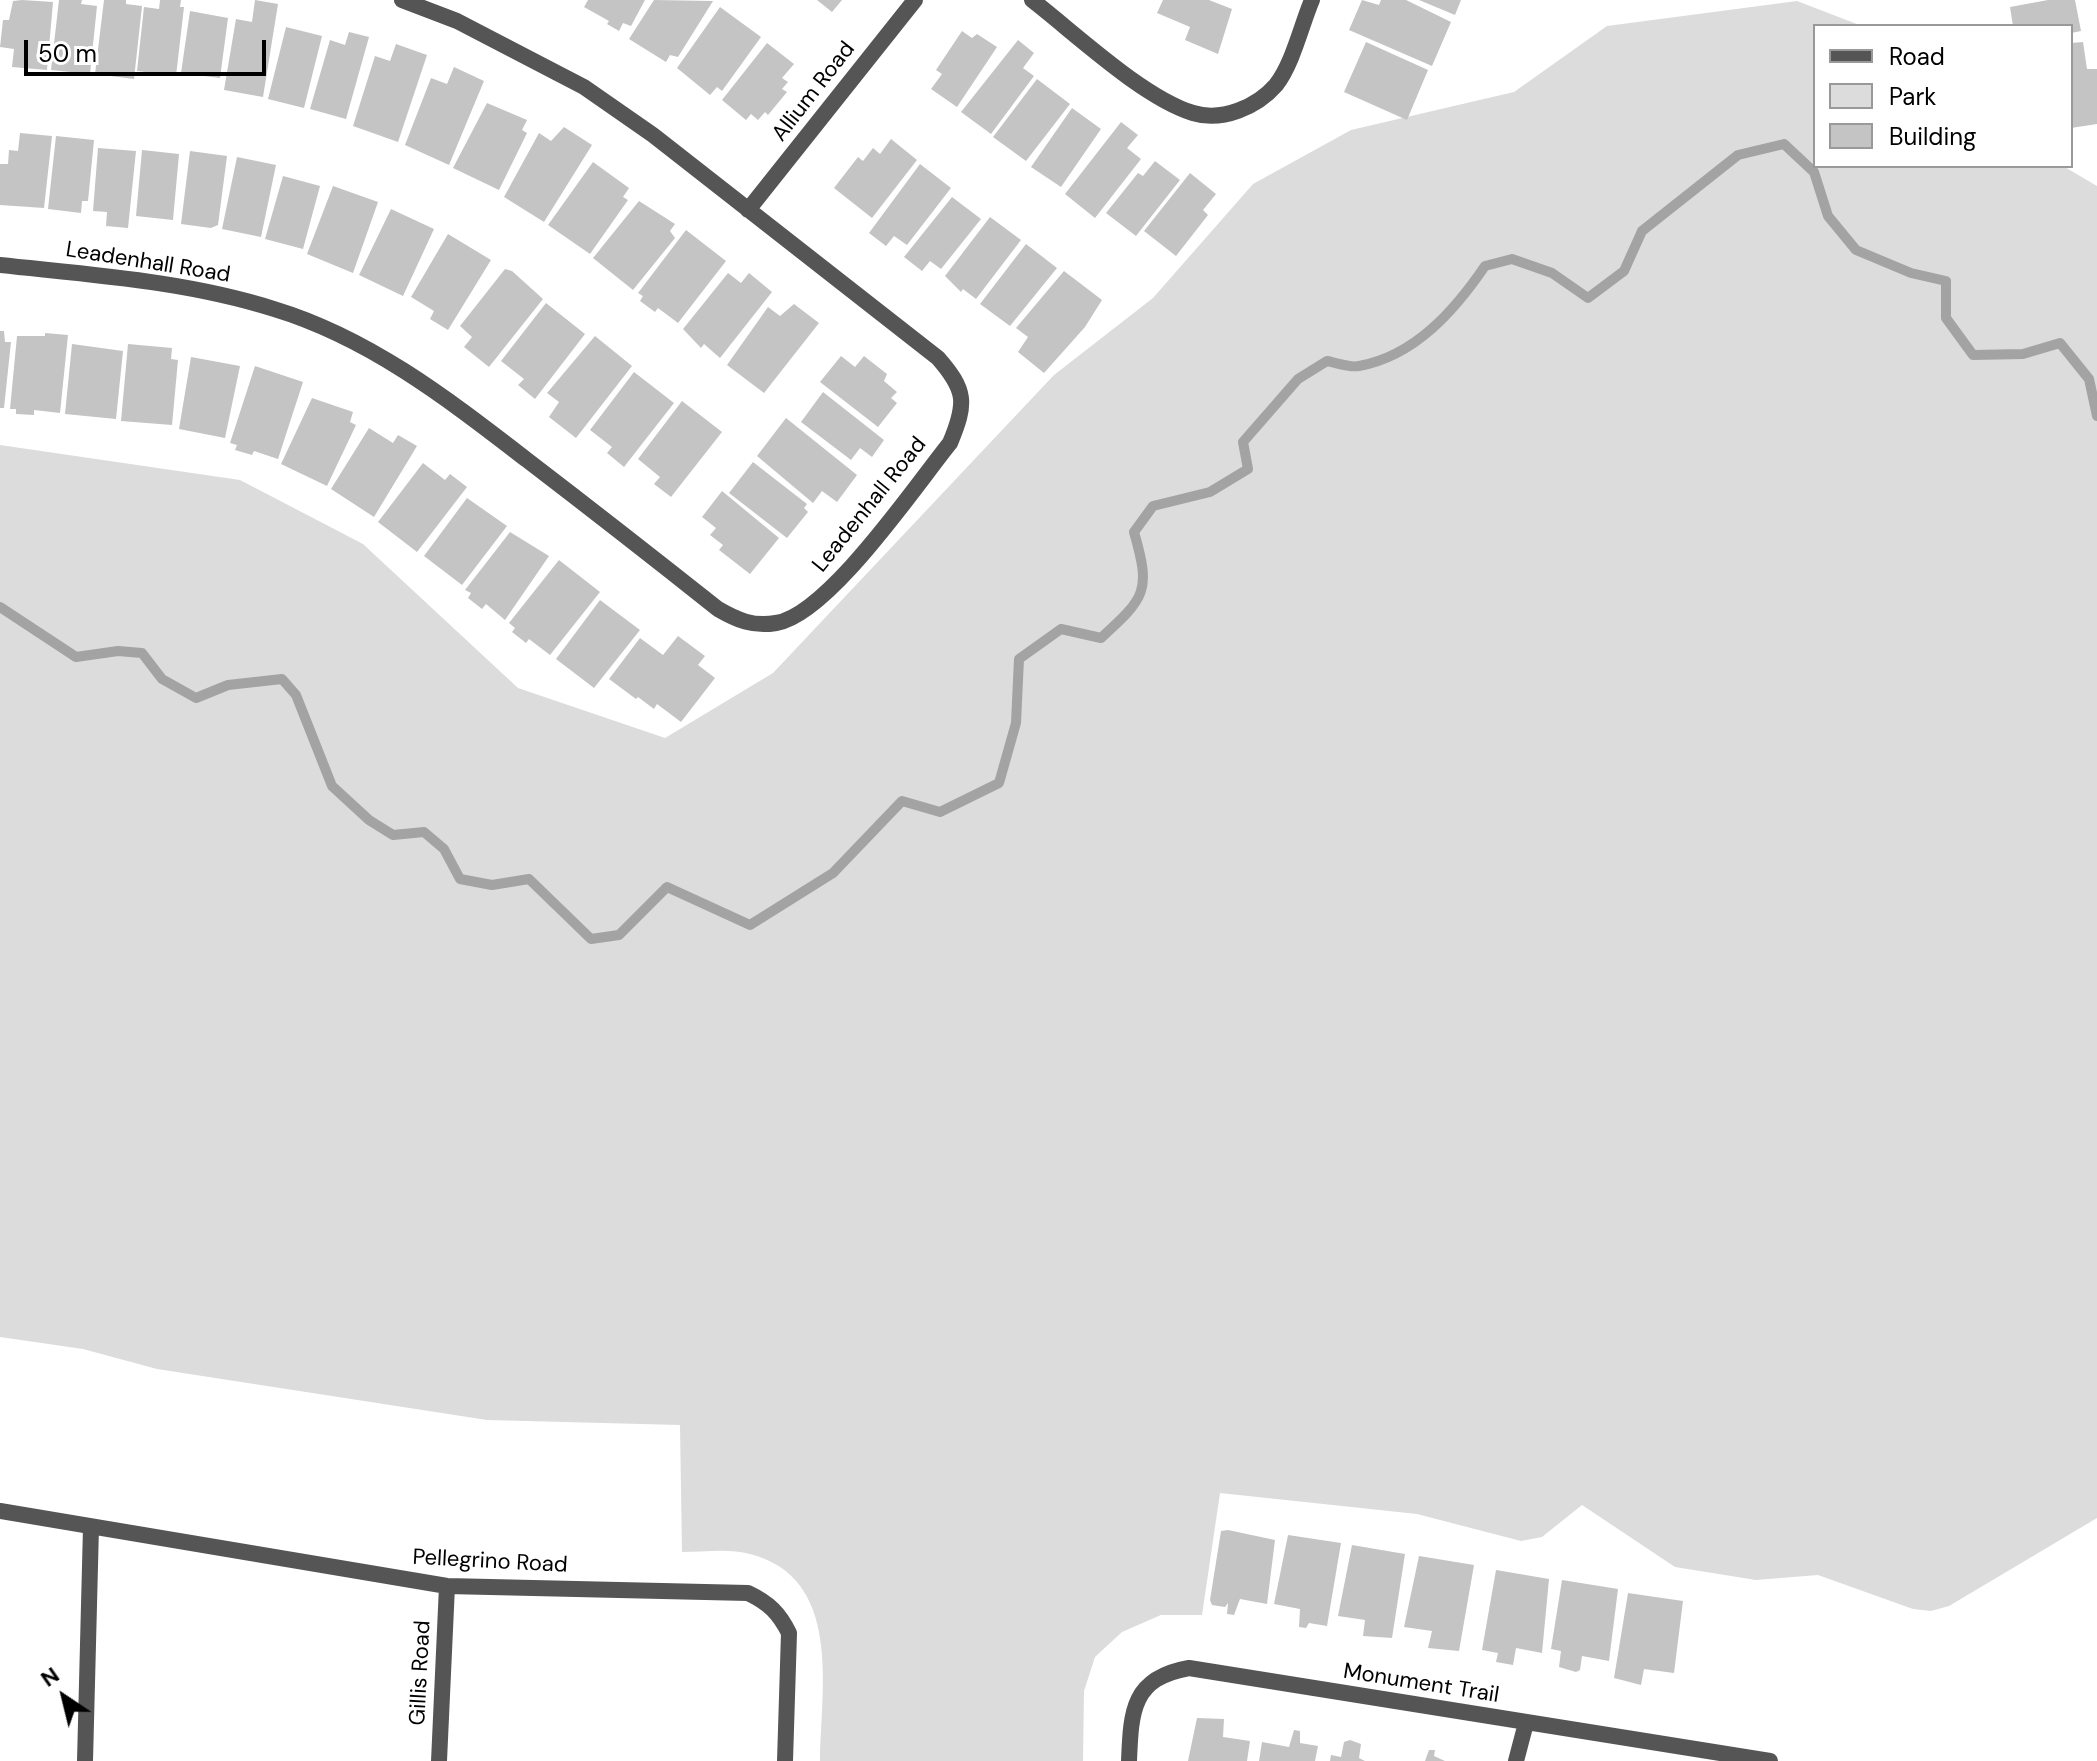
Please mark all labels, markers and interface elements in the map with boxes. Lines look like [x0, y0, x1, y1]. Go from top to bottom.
scale bar [28, 24, 270, 74]
legend [1813, 24, 2073, 168]
street label: Allium Road [767, 37, 861, 147]
text: 50 m [38, 38, 97, 69]
text: Road [1889, 41, 1945, 72]
text: Park [1889, 81, 1936, 112]
text: Building [1889, 121, 1976, 152]
street label: Leadenhall Road [64, 237, 232, 289]
street label: Leadenhall Road [808, 432, 932, 578]
street label: Pellegrino Road [412, 1545, 568, 1579]
street label: Gillis Road [405, 1620, 437, 1726]
north arrow [24, 1657, 104, 1737]
street label: Monument Trail [1341, 1659, 1501, 1709]
text: N [35, 1660, 65, 1693]

